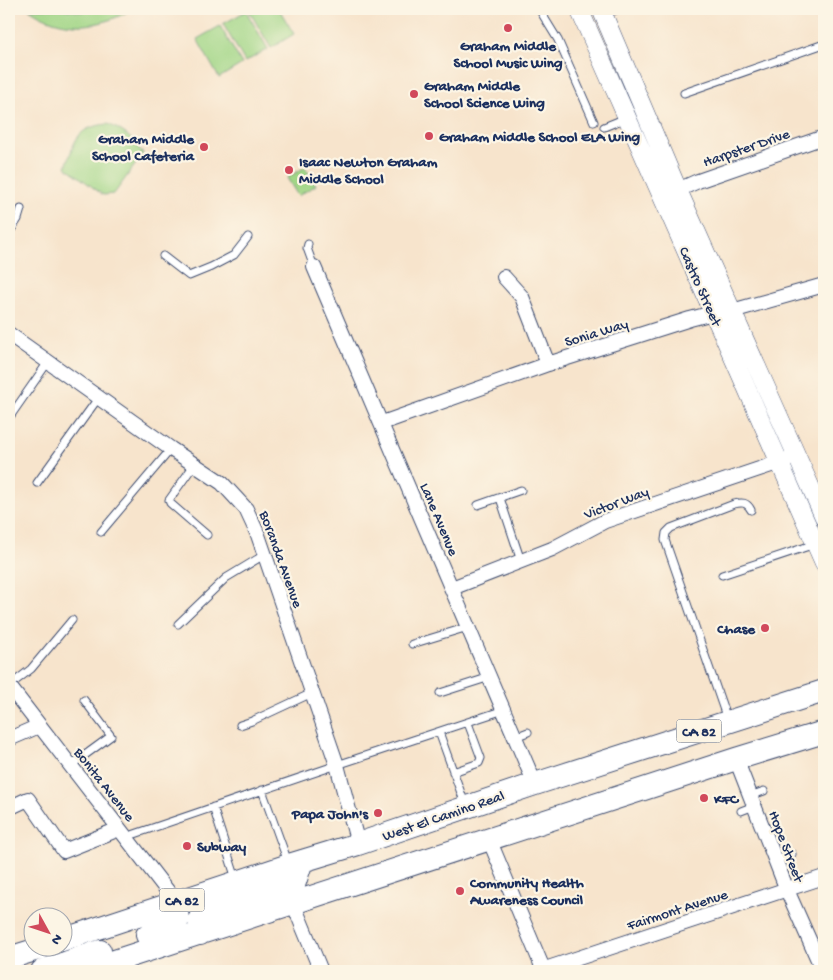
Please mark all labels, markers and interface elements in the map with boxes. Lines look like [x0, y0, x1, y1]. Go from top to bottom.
marker: Graham Middle School Music Wing [502, 22, 514, 34]
place label: Graham Middle School Music Wing [453, 38, 563, 73]
place label: Graham Middle School Science Wing [424, 78, 545, 113]
marker: Graham Middle School Science Wing [408, 88, 420, 100]
street label: Harpster Drive [701, 126, 793, 172]
place label: Graham Middle School ELA Wing [439, 129, 640, 147]
marker: Graham Middle School ELA Wing [423, 130, 435, 142]
place label: Graham Middle School Cafeteria [92, 131, 195, 166]
marker: Graham Middle School Cafeteria [198, 141, 210, 153]
place label: Isaac Newton Graham Middle School [299, 154, 438, 189]
marker: Isaac Newton Graham Middle School [283, 164, 295, 176]
street label: Castro Street [674, 244, 725, 331]
street label: Sonia Way [563, 316, 631, 352]
street label: Lane Avenue [415, 481, 462, 559]
street label: Victor Way [581, 483, 652, 525]
street label: Boranda Avenue [254, 508, 306, 611]
place label: Chase [716, 621, 756, 639]
marker: Chase [759, 622, 771, 634]
road number: CA 82 [676, 719, 722, 742]
street label: Bonita Avenue [68, 744, 138, 826]
street label: West El Camino Real [380, 788, 507, 846]
place label: KFC [713, 791, 740, 809]
marker: KFC [698, 792, 710, 804]
place label: Papa John's [291, 806, 369, 824]
marker: Papa John's [372, 807, 384, 819]
street label: Hope Street [763, 808, 808, 887]
place label: Subway [197, 839, 247, 857]
marker: Subway [181, 840, 193, 852]
place label: Community Health Awareness Council [469, 875, 584, 910]
marker: Community Health Awareness Council [454, 885, 466, 897]
street label: Fairmont Avenue [624, 886, 731, 936]
road number: CA 82 [160, 888, 204, 912]
north arrow [22, 908, 72, 958]
text: N [47, 930, 65, 948]

